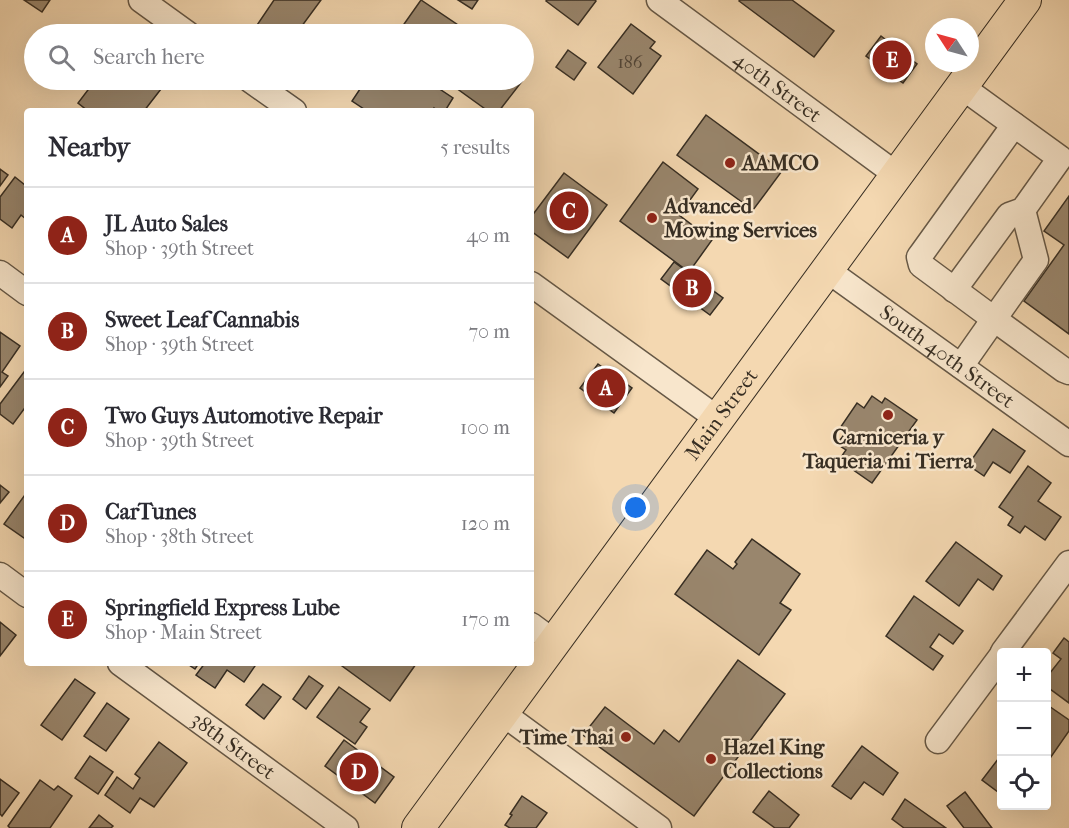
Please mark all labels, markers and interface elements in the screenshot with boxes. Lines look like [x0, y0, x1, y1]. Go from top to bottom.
north arrow [925, 18, 979, 72]
search box [24, 24, 534, 90]
pin: E [872, 38, 912, 82]
icon: search [45, 41, 78, 74]
text: Search here [93, 44, 205, 70]
street label: 40th Street [729, 47, 827, 128]
house number: 186 [617, 52, 643, 73]
text: Nearby [48, 132, 130, 163]
text: 5 results [440, 136, 510, 159]
place label: AAMCO [740, 151, 819, 175]
marker: AAMCO [723, 156, 737, 170]
pin: C [550, 188, 588, 234]
place label: Advanced Mowing Services [662, 194, 817, 242]
text: JL Auto Sales [105, 211, 228, 237]
marker: Advanced Mowing Services [645, 211, 659, 225]
text: A [61, 224, 74, 247]
text: 40 m [466, 224, 510, 247]
text: Shop · 39th Street [105, 237, 254, 260]
pin: B [672, 266, 712, 310]
street label: South 40th Street [875, 300, 1020, 413]
text: Sweet Leaf Cannabis [105, 307, 299, 333]
text: B [61, 320, 74, 343]
text: 70 m [468, 320, 510, 343]
text: Shop · 39th Street [105, 333, 254, 356]
street label: Main Street [680, 363, 763, 465]
pin: A [586, 366, 626, 410]
text: Two Guys Automotive Repair [105, 403, 383, 429]
marker: Carniceria y Taqueria mi Tierra [881, 408, 895, 422]
text: C [61, 416, 74, 439]
text: 100 m [460, 416, 510, 439]
place label: Carniceria y Taqueria mi Tierra [802, 425, 975, 473]
text: Shop · 39th Street [105, 429, 254, 452]
your location [621, 493, 650, 522]
text: CarTunes [105, 499, 196, 525]
text: D [60, 512, 75, 535]
text: 120 m [461, 512, 510, 535]
text: Shop · 38th Street [105, 525, 254, 548]
text: Springfield Express Lube [105, 595, 340, 621]
text: E [61, 608, 74, 631]
text: 170 m [461, 608, 510, 631]
text: Shop · Main Street [105, 621, 262, 644]
map controls [997, 648, 1051, 810]
button: + [997, 648, 1051, 702]
button: − [997, 702, 1051, 756]
street label: 38th Street [186, 707, 280, 785]
place label: Time Thai [518, 725, 615, 749]
marker: Time Thai [619, 730, 633, 744]
place label: Hazel King Collections [723, 735, 825, 783]
pin: D [340, 750, 378, 794]
marker: Hazel King Collections [704, 752, 718, 766]
button: locate [997, 756, 1051, 810]

